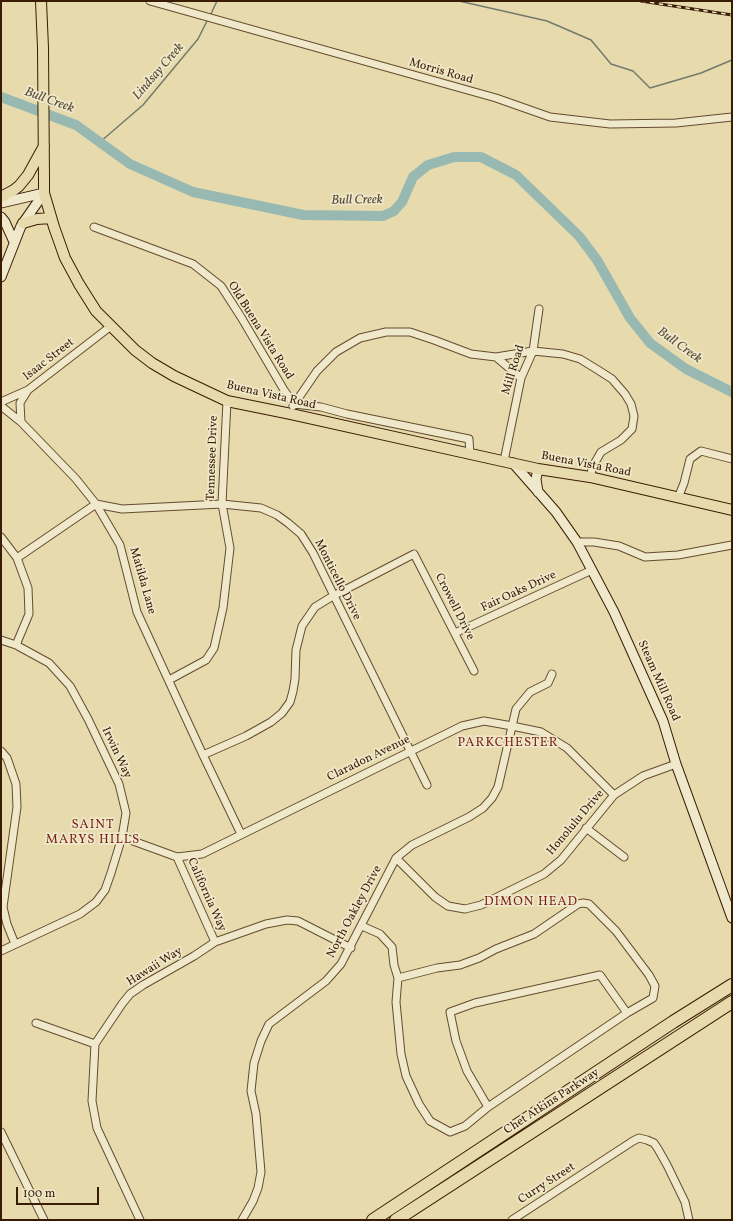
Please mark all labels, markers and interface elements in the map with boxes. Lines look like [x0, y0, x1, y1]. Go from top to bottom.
water label: Lindsay Creek [130, 40, 188, 104]
street label: Morris Road [407, 56, 475, 88]
water label: Bull Creek [22, 85, 76, 117]
water label: Bull Creek [331, 193, 383, 209]
street label: Old Buena Vista Road [224, 279, 296, 383]
water label: Bull Creek [654, 325, 704, 367]
street label: Isaac Street [21, 336, 77, 384]
street label: Mill Road [500, 343, 528, 397]
street label: Buena Vista Road [225, 379, 317, 413]
street label: Tennessee Drive [204, 415, 222, 501]
street label: Buena Vista Road [540, 449, 632, 481]
street label: Monticello Drive [310, 537, 364, 623]
street label: Matilda Lane [126, 546, 158, 616]
street label: Fair Oaks Drive [479, 568, 559, 616]
street label: Crowell Drive [431, 571, 477, 643]
street label: Steam Mill Road [634, 638, 682, 724]
street label: Irwin Way [98, 725, 134, 781]
street label: Claradon Avenue [325, 733, 413, 785]
district label: PARKCHESTER [457, 736, 559, 752]
street label: Honolulu Drive [544, 787, 608, 859]
district label: SAINT MARYS HILLS [46, 818, 140, 849]
street label: California Way [183, 856, 229, 934]
street label: North Oakley Drive [325, 863, 385, 961]
district label: DIMON HEAD [484, 895, 578, 911]
street label: Hawaii Way [125, 944, 185, 990]
street label: Chet Atkins Parkway [502, 1066, 602, 1138]
street label: Curry Street [516, 1160, 578, 1208]
scale bar [18, 1179, 101, 1205]
text: 100 m [23, 1186, 55, 1202]

